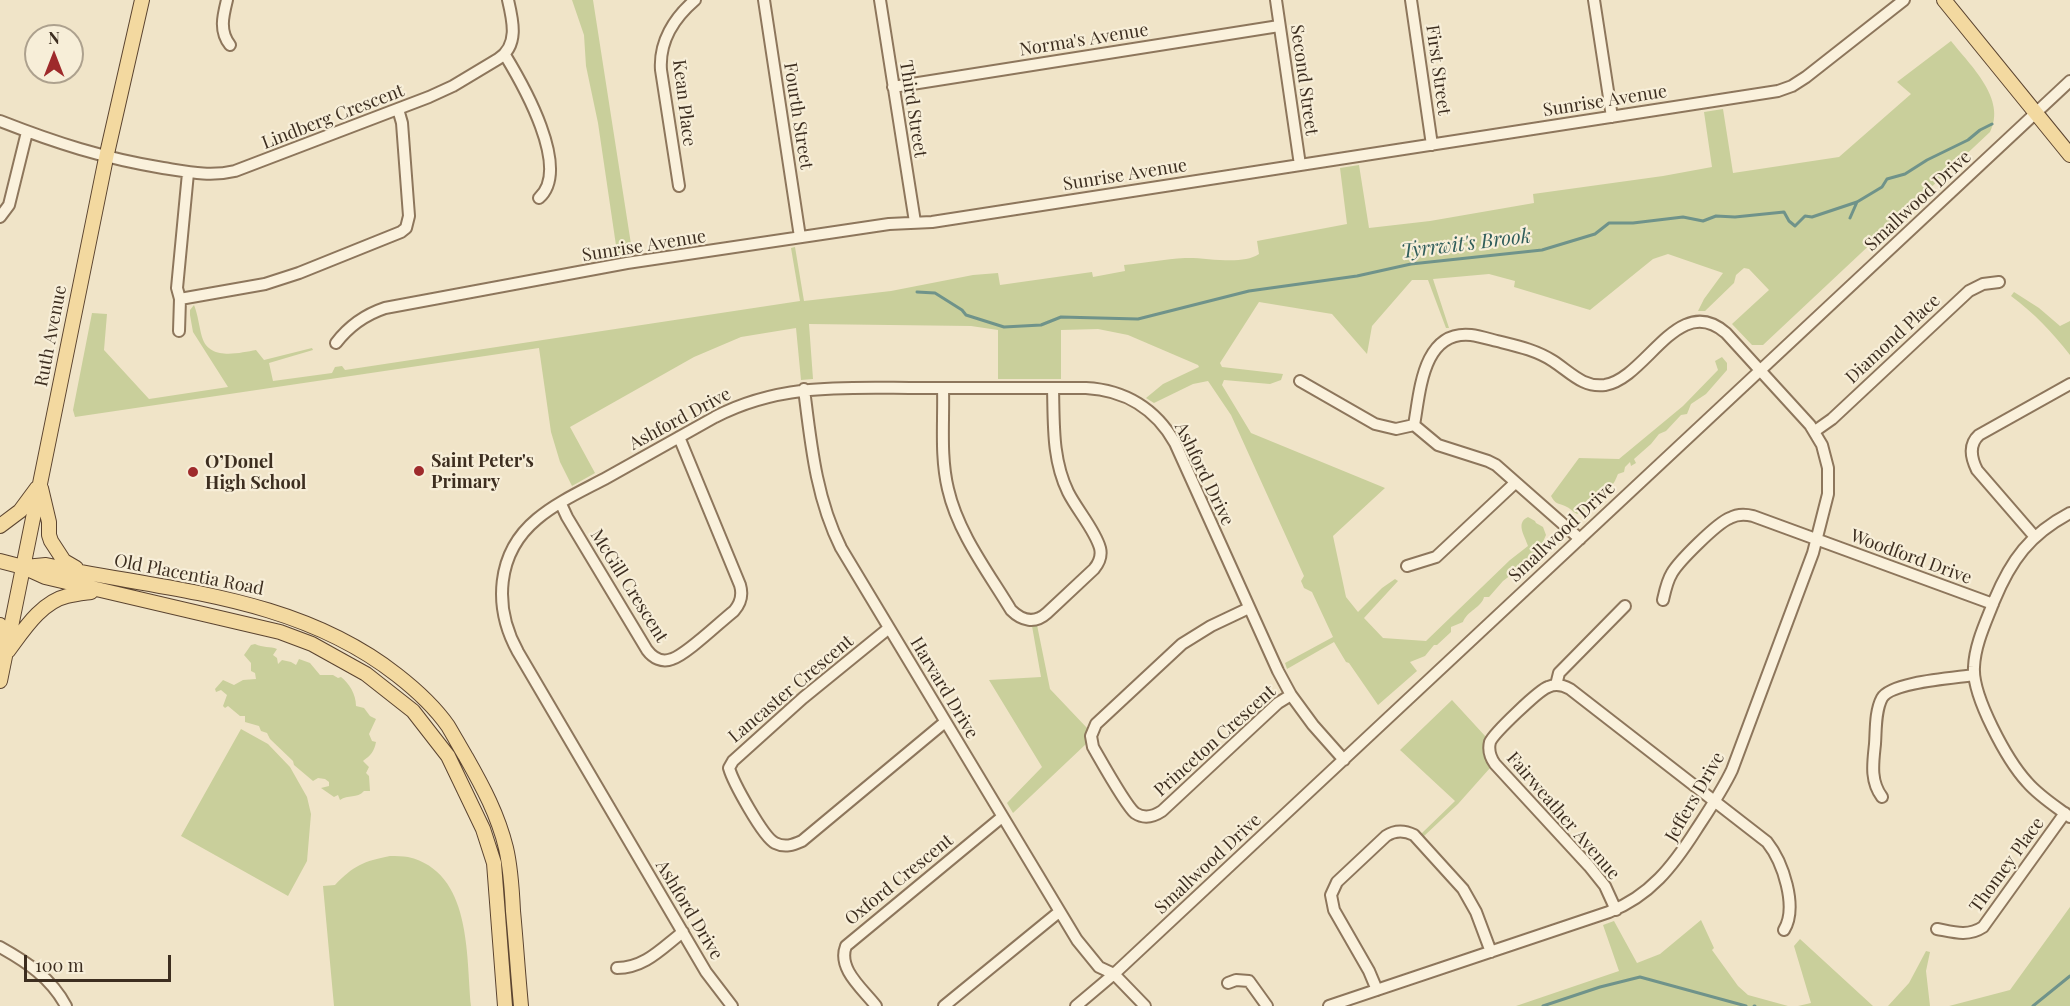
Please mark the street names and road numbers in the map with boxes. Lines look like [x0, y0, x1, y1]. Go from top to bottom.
street label: Norma's Avenue [1018, 19, 1150, 61]
street label: Second Street [1286, 23, 1322, 137]
street label: First Street [1421, 24, 1455, 116]
street label: Kean Place [668, 58, 700, 148]
street label: Third Street [895, 59, 931, 159]
street label: Fourth Street [779, 61, 817, 171]
street label: Lindberg Crescent [259, 80, 407, 154]
street label: Sunrise Avenue [1541, 81, 1669, 121]
street label: Smallwood Drive [1860, 146, 1976, 256]
street label: Sunrise Avenue [1061, 155, 1189, 195]
street label: Sunrise Avenue [580, 226, 708, 266]
street label: Ruth Avenue [31, 283, 71, 389]
street label: Diamond Place [1841, 290, 1945, 388]
street label: Ashford Drive [625, 383, 735, 455]
street label: Ashford Drive [1170, 419, 1238, 529]
street label: Smallwood Drive [1504, 477, 1620, 587]
street label: Woodford Drive [1847, 525, 1975, 589]
street label: McGill Crescent [586, 526, 672, 646]
street label: Old Placentia Road [112, 550, 266, 600]
street label: Lancaster Crescent [724, 631, 858, 747]
street label: Harvard Drive [905, 633, 983, 743]
street label: Princeton Crescent [1150, 681, 1280, 801]
street label: Fairweather Avenue [1502, 748, 1624, 884]
street label: Jeffers Drive [1661, 748, 1729, 846]
street label: Smallwood Drive [1150, 809, 1266, 919]
street label: Thomey Place [1965, 813, 2049, 917]
street label: Oxford Crescent [841, 830, 957, 930]
street label: Ashford Drive [651, 856, 727, 964]

